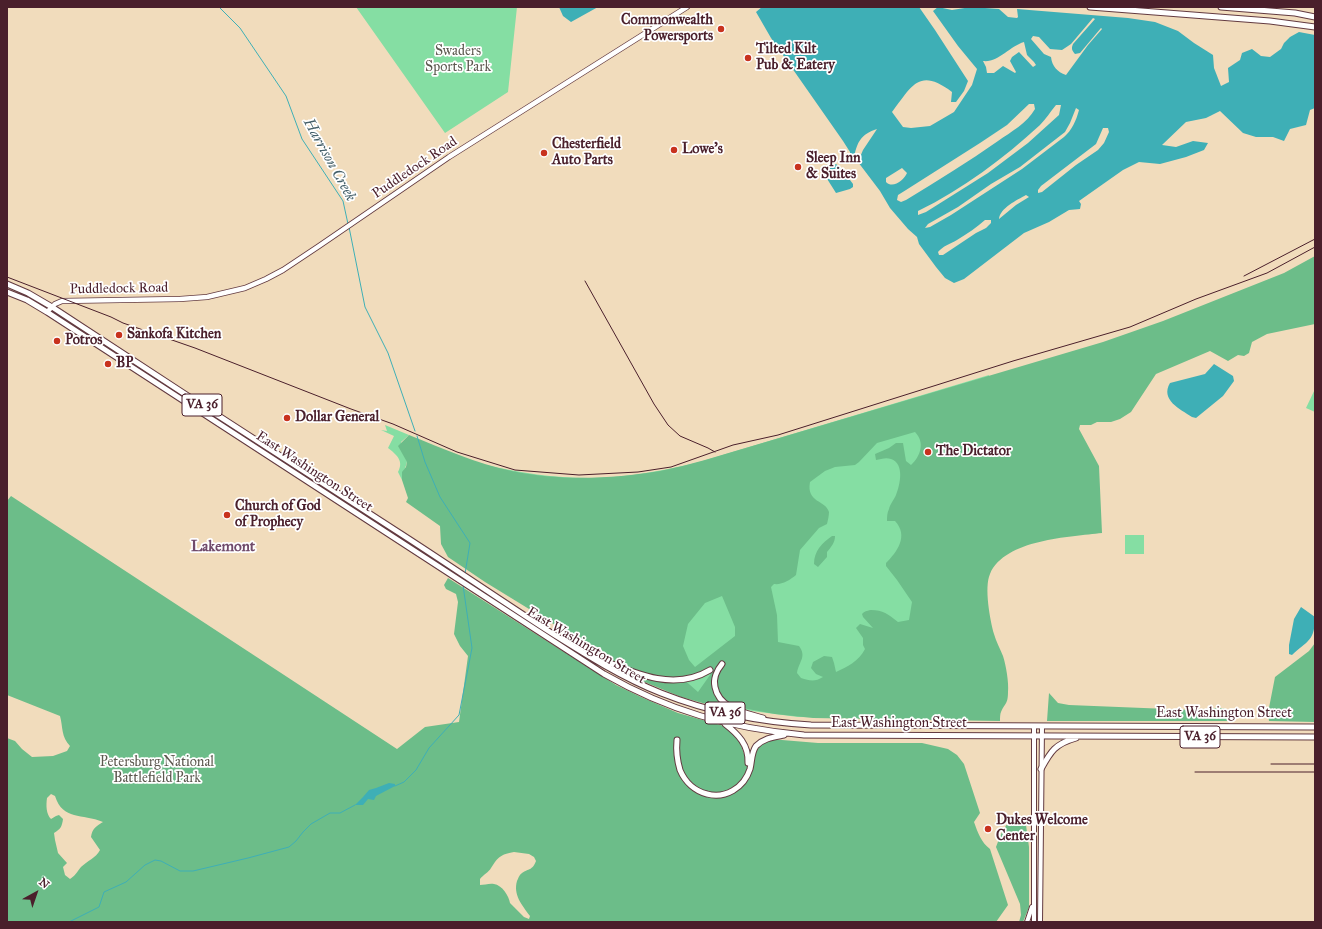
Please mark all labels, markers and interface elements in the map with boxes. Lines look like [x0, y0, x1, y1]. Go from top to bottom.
place label: Commonwealth Powersports [621, 13, 713, 46]
marker: Commonwealth Powersports [716, 24, 726, 34]
place label: Tilted Kilt Pub & Eatery [756, 42, 835, 74]
park label: Swaders Sports Park [425, 44, 491, 76]
marker: Tilted Kilt Pub & Eatery [743, 53, 753, 63]
water label: Harrison Creek [299, 115, 359, 205]
street label: Puddledock Road [369, 133, 461, 203]
place label: Chesterfield Auto Parts [552, 137, 621, 170]
place label: Lowe's [682, 142, 723, 158]
marker: Lowe's [669, 145, 679, 155]
marker: Chesterfield Auto Parts [539, 148, 549, 158]
place label: Sleep Inn & Suites [806, 151, 861, 184]
marker: Sleep Inn & Suites [793, 162, 803, 172]
street label: Puddledock Road [70, 280, 168, 298]
place label: Sankofa Kitchen [127, 327, 221, 343]
marker: Sankofa Kitchen [114, 330, 124, 340]
place label: Potros [65, 333, 102, 349]
marker: Potros [52, 336, 62, 346]
place label: BP [116, 356, 133, 372]
marker: BP [103, 359, 113, 369]
road number: VA 36 [182, 394, 222, 416]
place label: Dollar General [295, 410, 379, 426]
marker: Dollar General [282, 413, 292, 423]
street label: East Washington Street [252, 428, 376, 516]
place label: The Dictator [936, 444, 1011, 460]
marker: The Dictator [923, 447, 933, 457]
place label: Church of God of Prophecy [235, 499, 321, 532]
marker: Church of God of Prophecy [222, 510, 232, 520]
district label: Lakemont [191, 538, 255, 556]
street label: East Washington Street [523, 604, 649, 688]
road number: VA 36 [705, 702, 745, 724]
street label: East Washington Street [1156, 706, 1292, 722]
street label: East Washington Street [831, 716, 967, 732]
road number: VA 36 [1180, 726, 1220, 748]
park label: Petersburg National Battlefield Park [100, 755, 214, 788]
place label: Dukes Welcome Center [996, 813, 1088, 846]
marker: Dukes Welcome Center [983, 824, 993, 834]
north arrow [16, 873, 56, 913]
text: N [36, 875, 52, 891]

